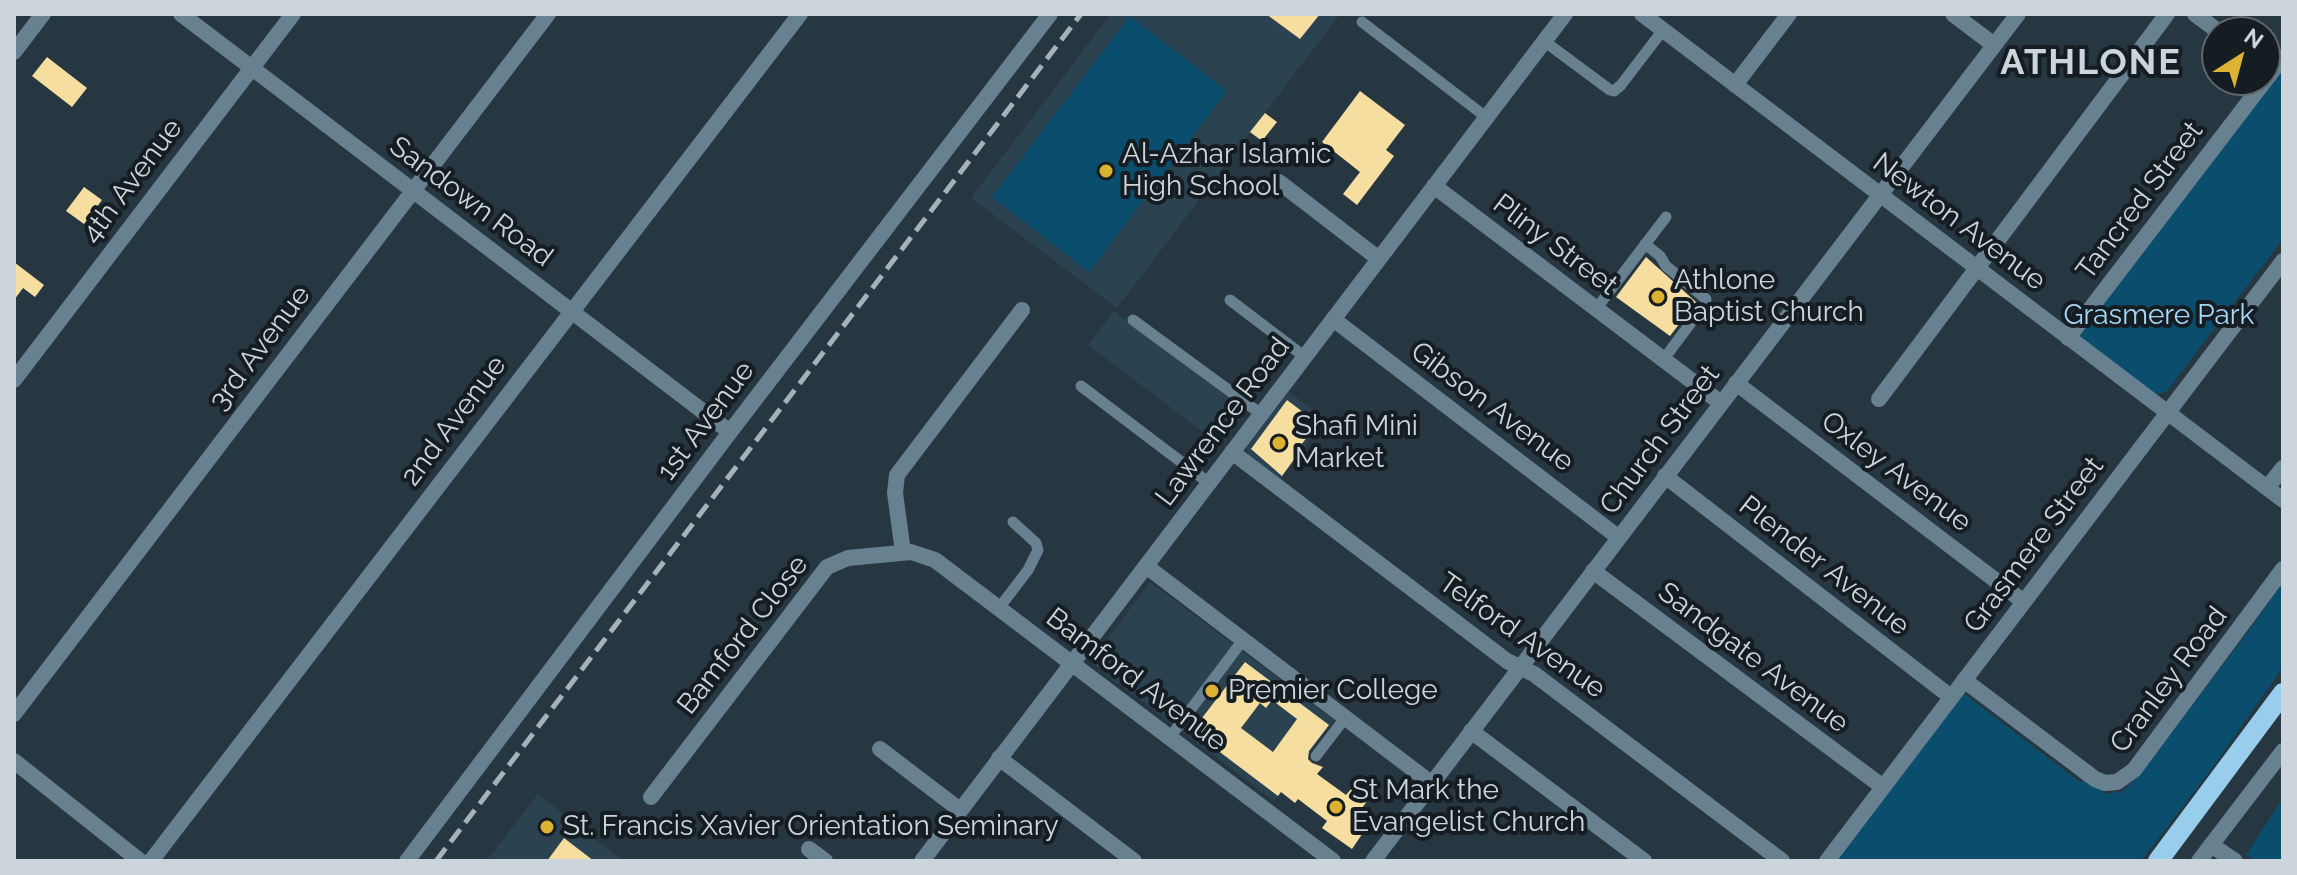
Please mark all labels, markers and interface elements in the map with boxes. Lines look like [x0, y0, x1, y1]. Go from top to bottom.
north arrow [2201, 16, 2281, 96]
text: N [2239, 23, 2268, 54]
district label: ATHLONE [2000, 41, 2182, 85]
street label: 4th Avenue [75, 112, 189, 250]
street label: Tancred Street [2070, 115, 2210, 287]
street label: Sandown Road [383, 130, 559, 274]
place label: Al-Azhar Islamic High School [1122, 138, 1331, 204]
street label: Newton Avenue [1866, 146, 2052, 298]
marker: Al-Azhar Islamic High School [1097, 162, 1115, 180]
street label: Pliny Street [1486, 187, 1624, 303]
place label: Athlone Baptist Church [1674, 264, 1864, 330]
street label: 3rd Avenue [202, 279, 318, 417]
marker: Athlone Baptist Church [1649, 288, 1667, 306]
park label: Grasmere Park [2064, 299, 2254, 333]
street label: Lawrence Road [1149, 331, 1297, 513]
street label: Gibson Avenue [1404, 335, 1580, 479]
street label: 2nd Avenue [394, 350, 514, 492]
street label: 1st Avenue [650, 355, 762, 487]
street label: Church Street [1593, 359, 1727, 521]
street label: Oxley Avenue [1814, 405, 1978, 539]
place label: Shafi Mini Market [1295, 410, 1418, 476]
marker: Shafi Mini Market [1270, 434, 1288, 452]
street label: Grasmere Street [1957, 450, 2111, 640]
street label: Plender Avenue [1732, 489, 1916, 643]
street label: Bamford Close [671, 549, 815, 721]
street label: Telford Avenue [1432, 566, 1612, 706]
street label: Sandgate Avenue [1651, 576, 1855, 740]
street label: Bamford Avenue [1039, 601, 1233, 759]
street label: Cranley Road [2103, 601, 2235, 759]
place label: Premier College [1228, 674, 1438, 708]
marker: Premier College [1203, 682, 1221, 700]
place label: St Mark the Evangelist Church [1352, 774, 1585, 840]
marker: St Mark the Evangelist Church [1327, 798, 1345, 816]
place label: St. Francis Xavier Orientation Seminary [563, 810, 1059, 844]
marker: St. Francis Xavier Orientation Seminary [538, 818, 556, 836]

